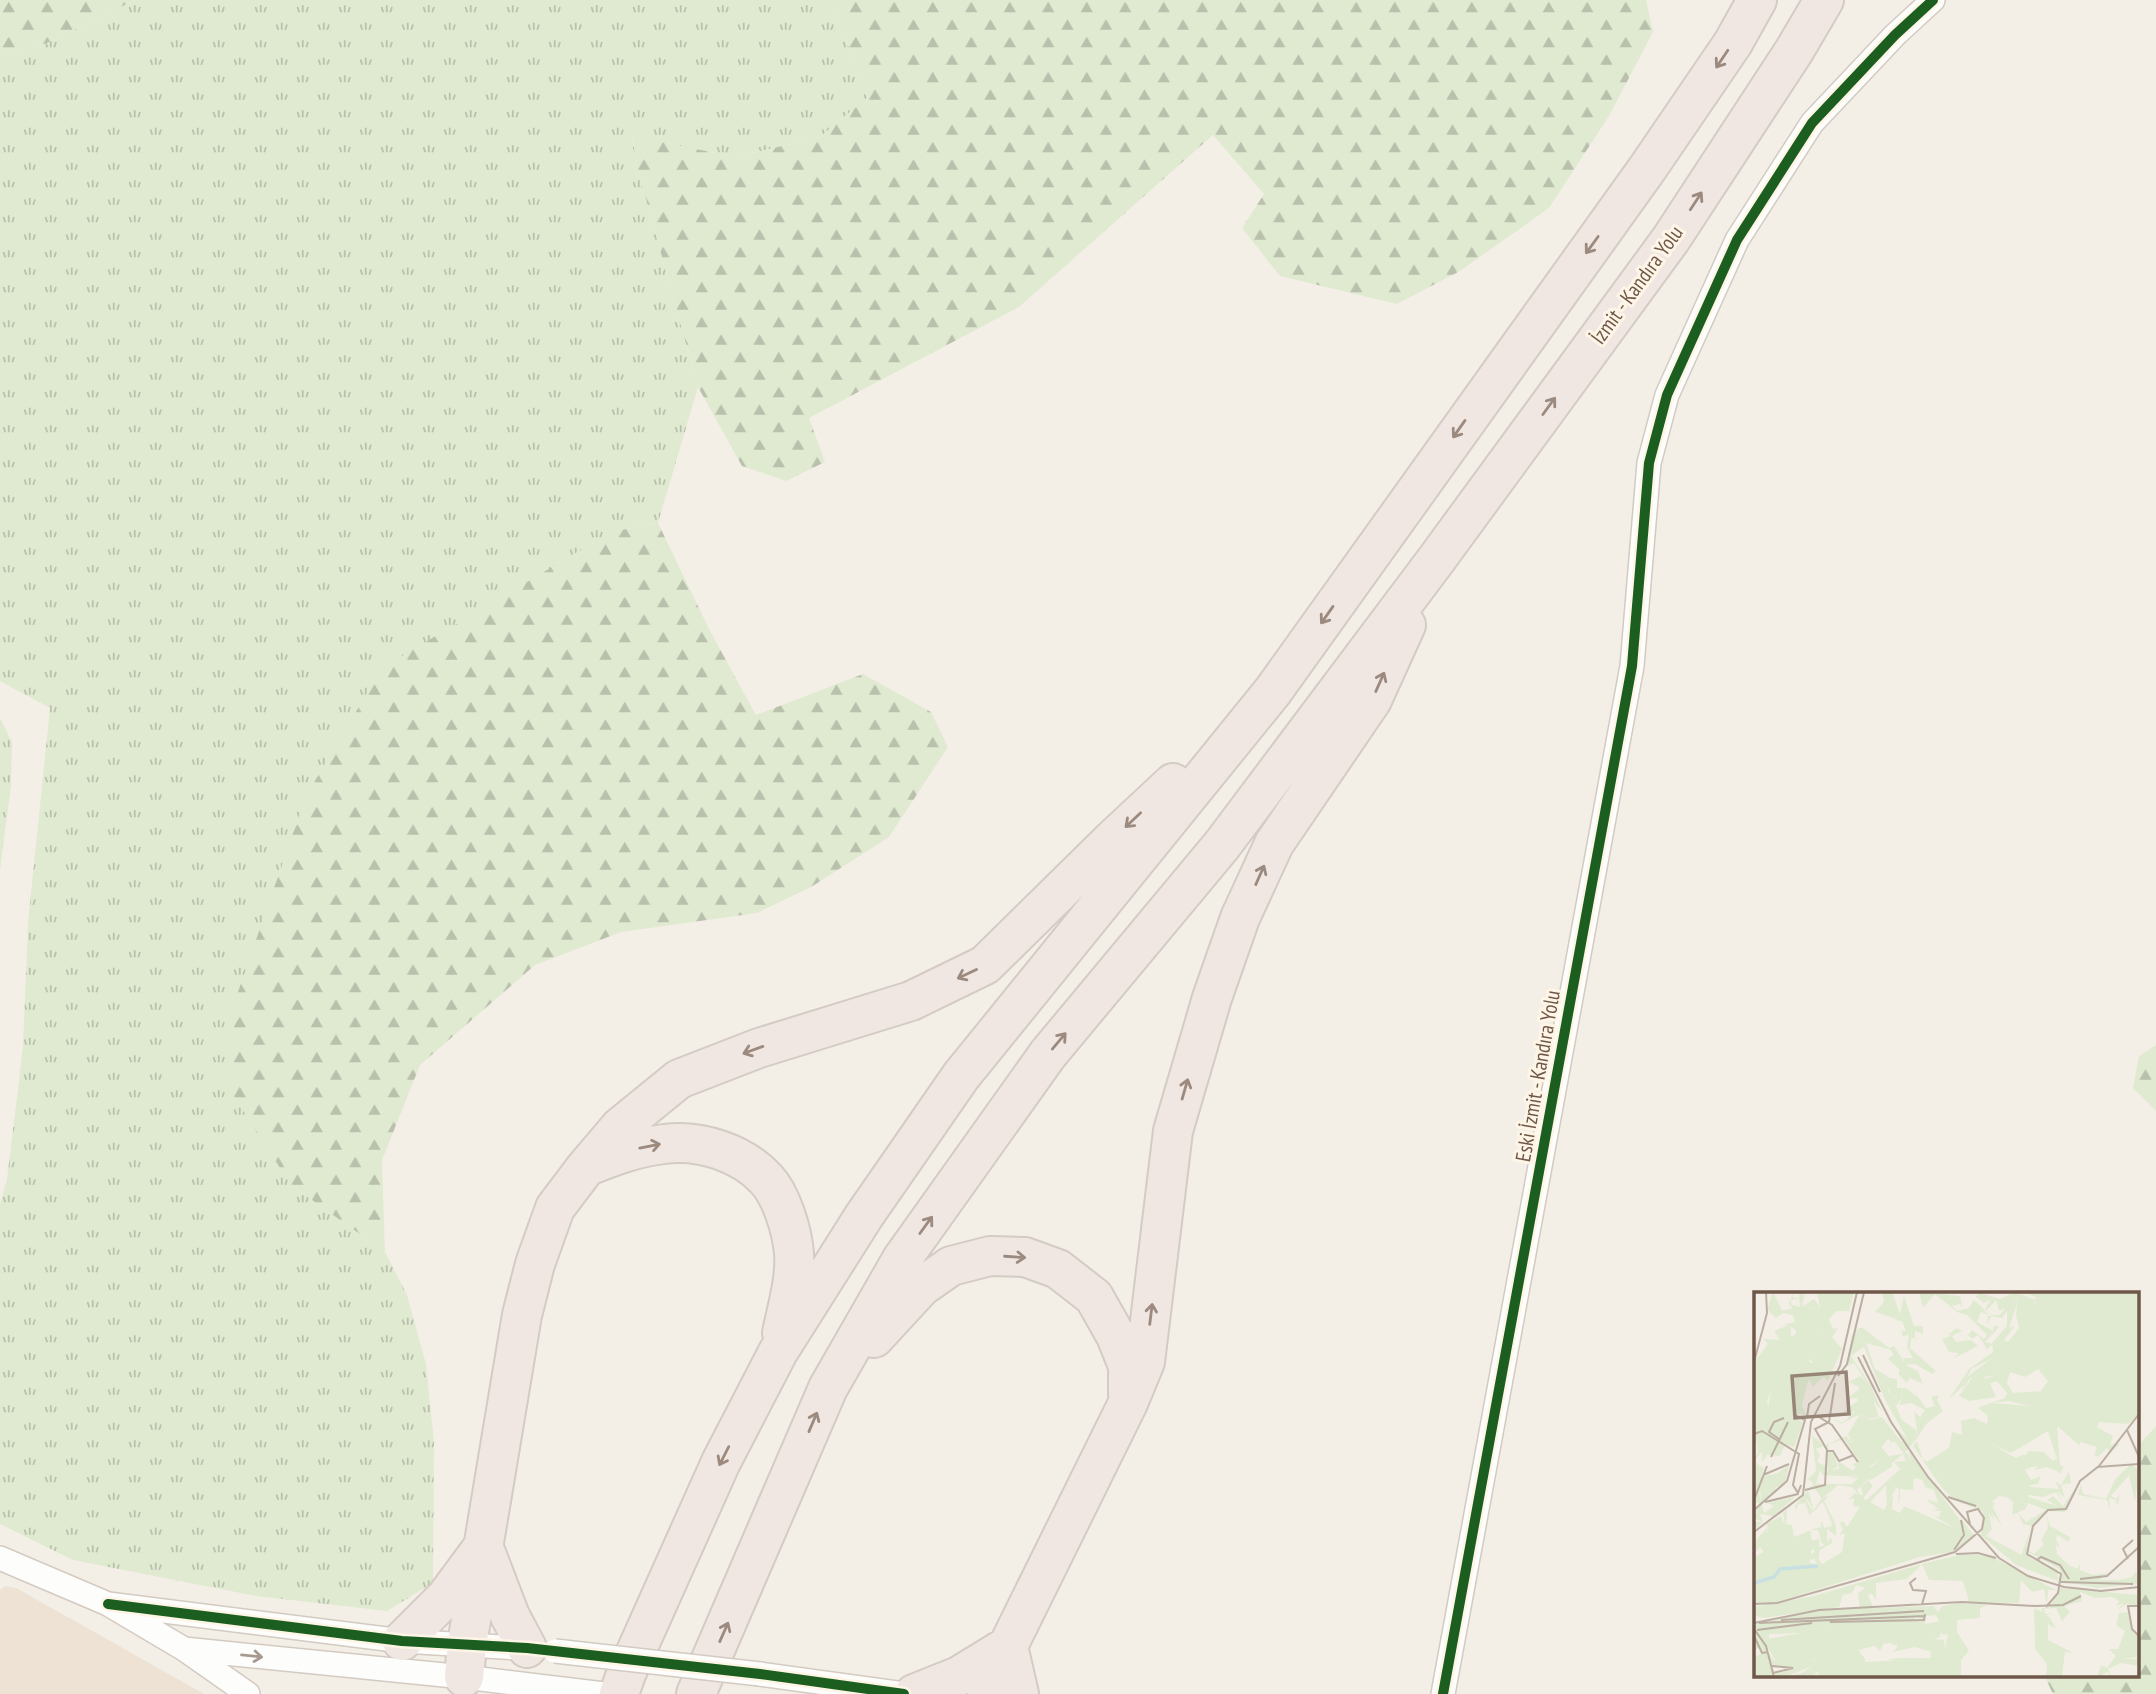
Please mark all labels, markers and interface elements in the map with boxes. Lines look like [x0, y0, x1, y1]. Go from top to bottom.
one-way arrow [1715, 48, 1729, 68]
one-way arrow [1689, 192, 1703, 212]
street label: İzmit - Kandıra Yolu [1584, 220, 1689, 349]
one-way arrow [1585, 235, 1599, 254]
one-way arrow [1542, 397, 1556, 416]
one-way arrow [1451, 419, 1466, 438]
one-way arrow [1319, 605, 1334, 624]
one-way arrow [1374, 672, 1387, 693]
one-way arrow [1124, 812, 1142, 828]
one-way arrow [1254, 865, 1267, 886]
one-way arrow [957, 968, 978, 981]
street label: Eski İzmit - Kandıra Yolu [1509, 988, 1566, 1164]
one-way arrow [1051, 1032, 1067, 1050]
one-way arrow [742, 1045, 764, 1057]
one-way arrow [1180, 1078, 1193, 1100]
one-way arrow [638, 1139, 661, 1153]
one-way arrow [919, 1216, 933, 1235]
one-way arrow [1003, 1251, 1026, 1264]
inset map [1754, 1292, 2138, 1676]
one-way arrow [1144, 1303, 1157, 1325]
one-way arrow [807, 1412, 820, 1434]
one-way arrow [717, 1445, 731, 1466]
one-way arrow [718, 1621, 731, 1643]
one-way arrow [240, 1650, 263, 1663]

